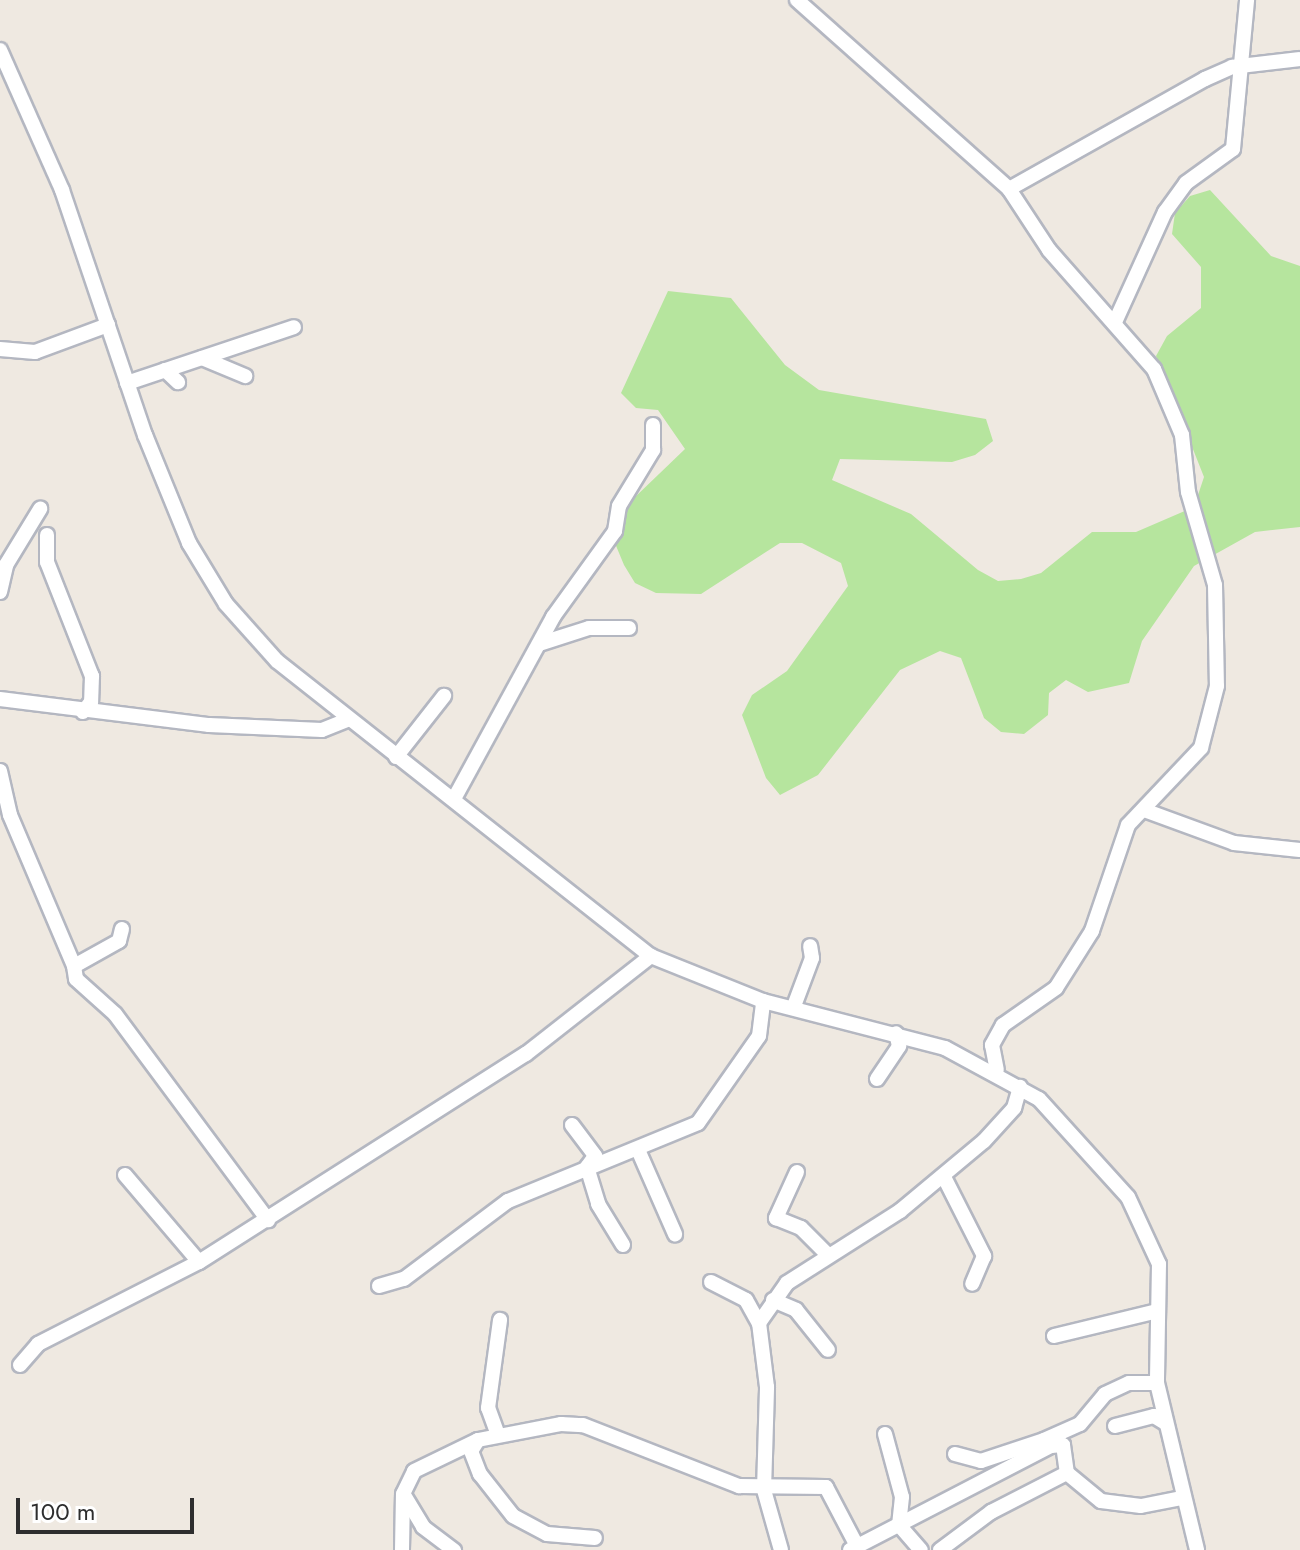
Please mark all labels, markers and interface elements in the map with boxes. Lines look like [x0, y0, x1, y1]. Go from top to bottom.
scale bar [20, 1482, 198, 1532]
text: 100 m [30, 1494, 96, 1529]

